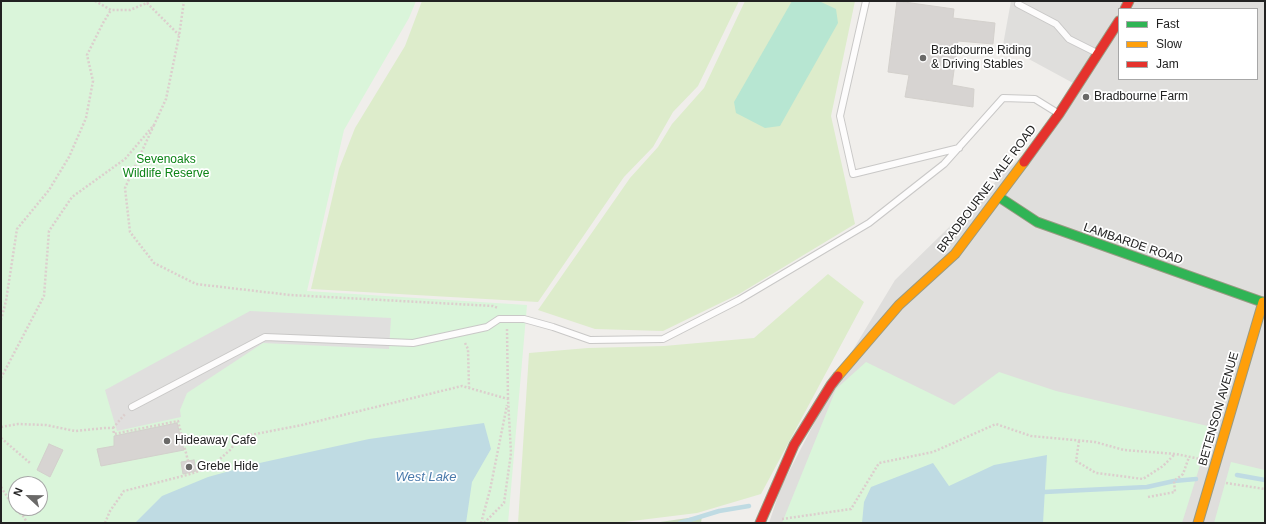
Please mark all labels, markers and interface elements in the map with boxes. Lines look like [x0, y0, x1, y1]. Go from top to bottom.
legend [1118, 8, 1258, 80]
text: Fast [1156, 17, 1179, 31]
text: Slow [1156, 37, 1182, 51]
place label: Bradbourne Riding & Driving Stables [931, 44, 1031, 72]
marker: Bradbourne Riding & Driving Stables [918, 53, 928, 63]
text: Jam [1156, 57, 1179, 71]
place label: Bradbourne Farm [1094, 90, 1188, 104]
marker: Bradbourne Farm [1081, 92, 1091, 102]
street label: BRADBOURNE VALE ROAD [934, 122, 1040, 256]
park label: Sevenoaks Wildlife Reserve [123, 153, 209, 181]
street label: LAMBARDE ROAD [1081, 220, 1185, 268]
street label: BETENSON AVENUE [1196, 350, 1242, 468]
place label: Hideaway Cafe [175, 434, 256, 448]
marker: Hideaway Cafe [162, 436, 172, 446]
place label: Grebe Hide [197, 460, 258, 474]
marker: Grebe Hide [184, 462, 194, 472]
water label: West Lake [395, 469, 457, 485]
north arrow [8, 476, 48, 516]
text: N [11, 486, 25, 498]

